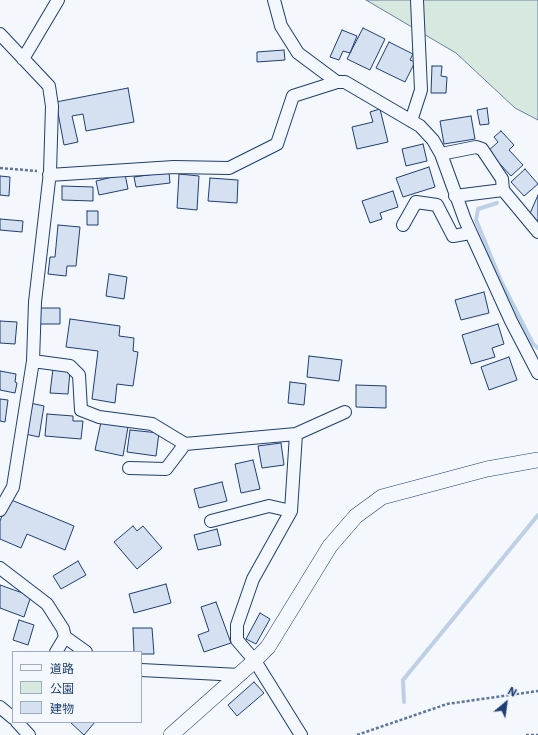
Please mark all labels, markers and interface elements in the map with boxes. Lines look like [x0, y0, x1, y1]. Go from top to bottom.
legend [12, 651, 142, 723]
text: 道路 [50, 662, 74, 676]
text: 公園 [50, 682, 74, 696]
north arrow [486, 683, 526, 723]
text: N [505, 684, 519, 700]
text: 建物 [50, 702, 74, 716]

